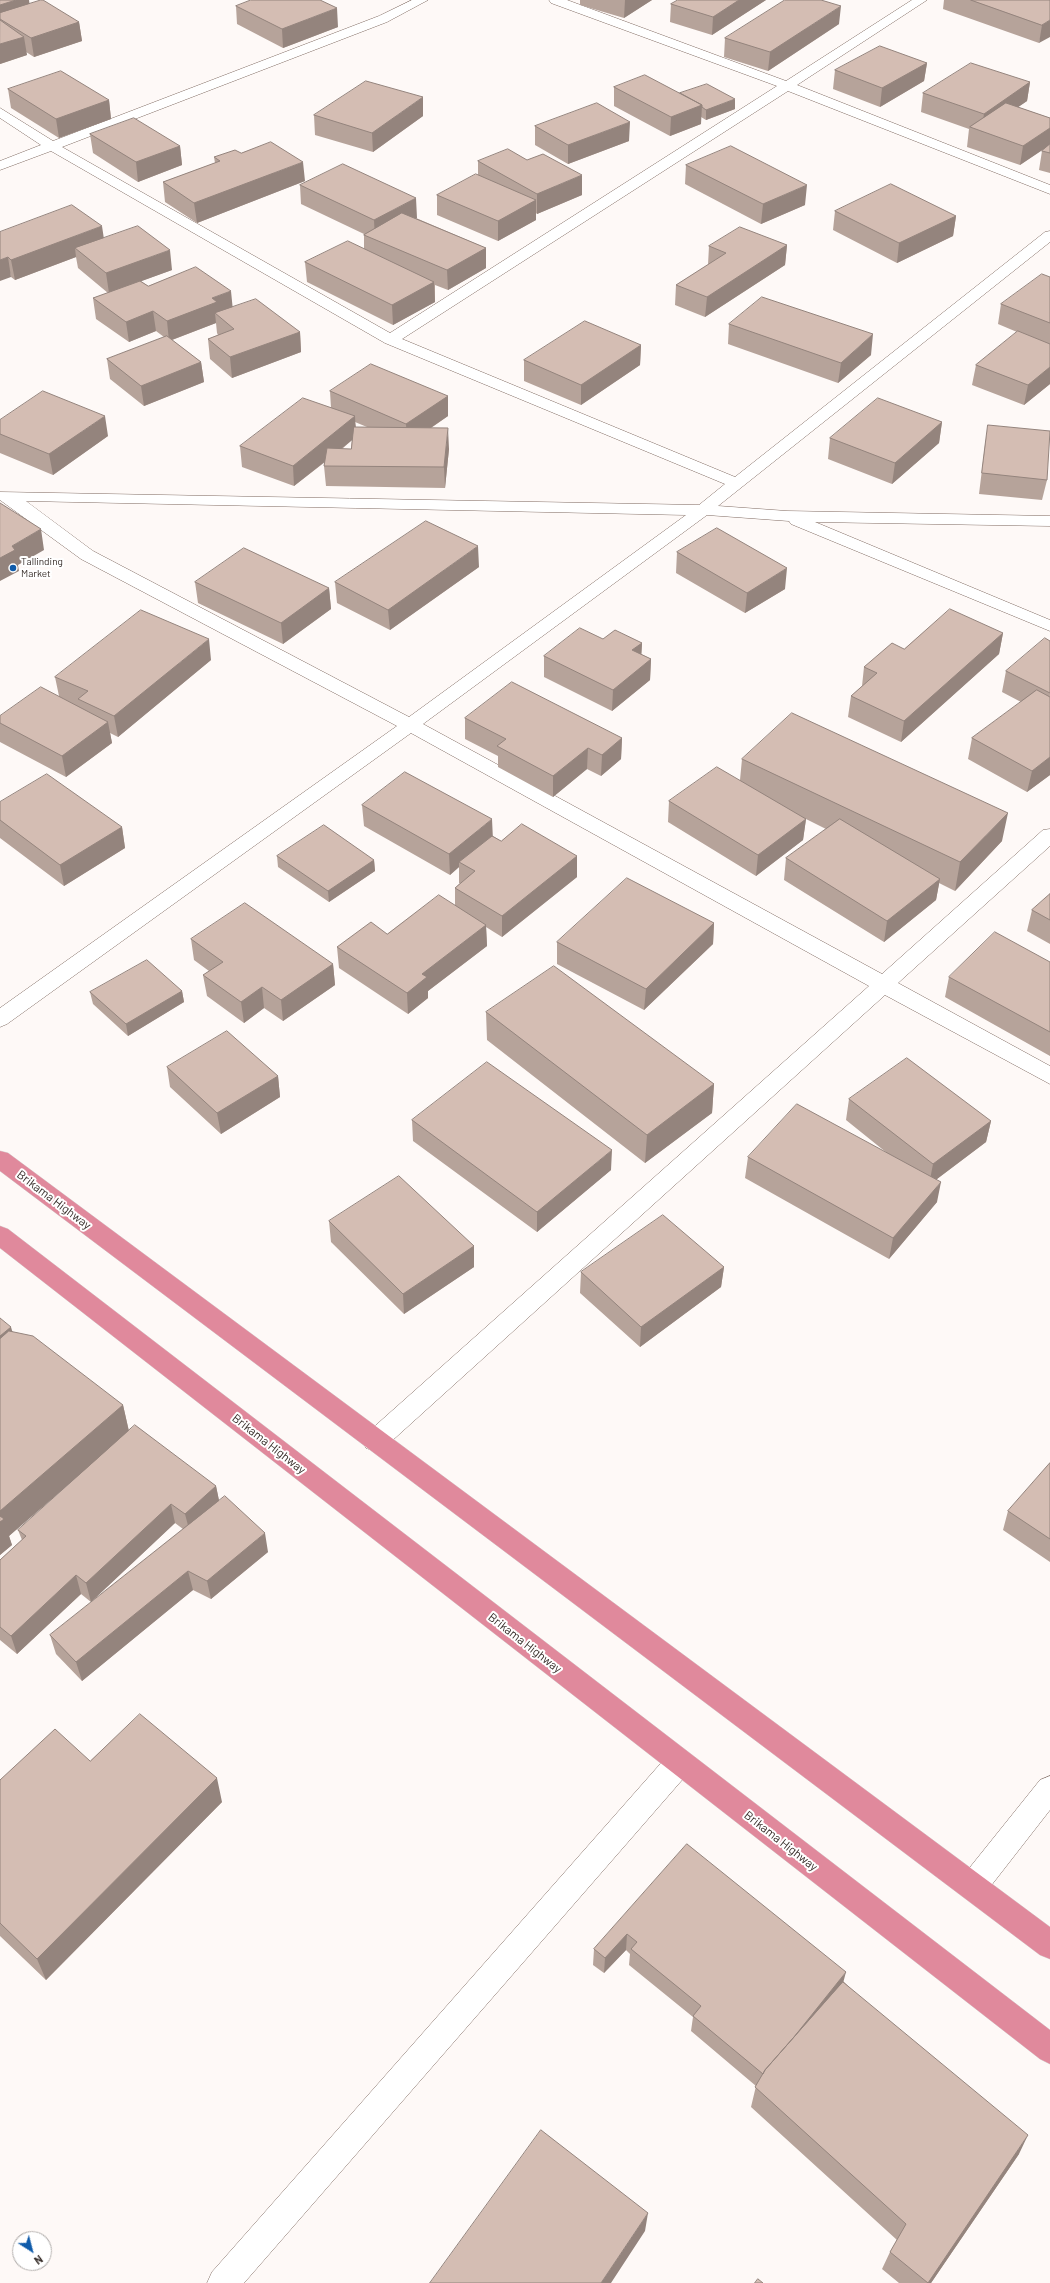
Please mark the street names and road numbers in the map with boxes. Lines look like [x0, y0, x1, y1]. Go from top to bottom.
street label: Brikama Highway [14, 1167, 94, 1233]
street label: Brikama Highway [229, 1411, 309, 1477]
street label: Brikama Highway [485, 1610, 565, 1676]
street label: Brikama Highway [741, 1808, 821, 1874]

